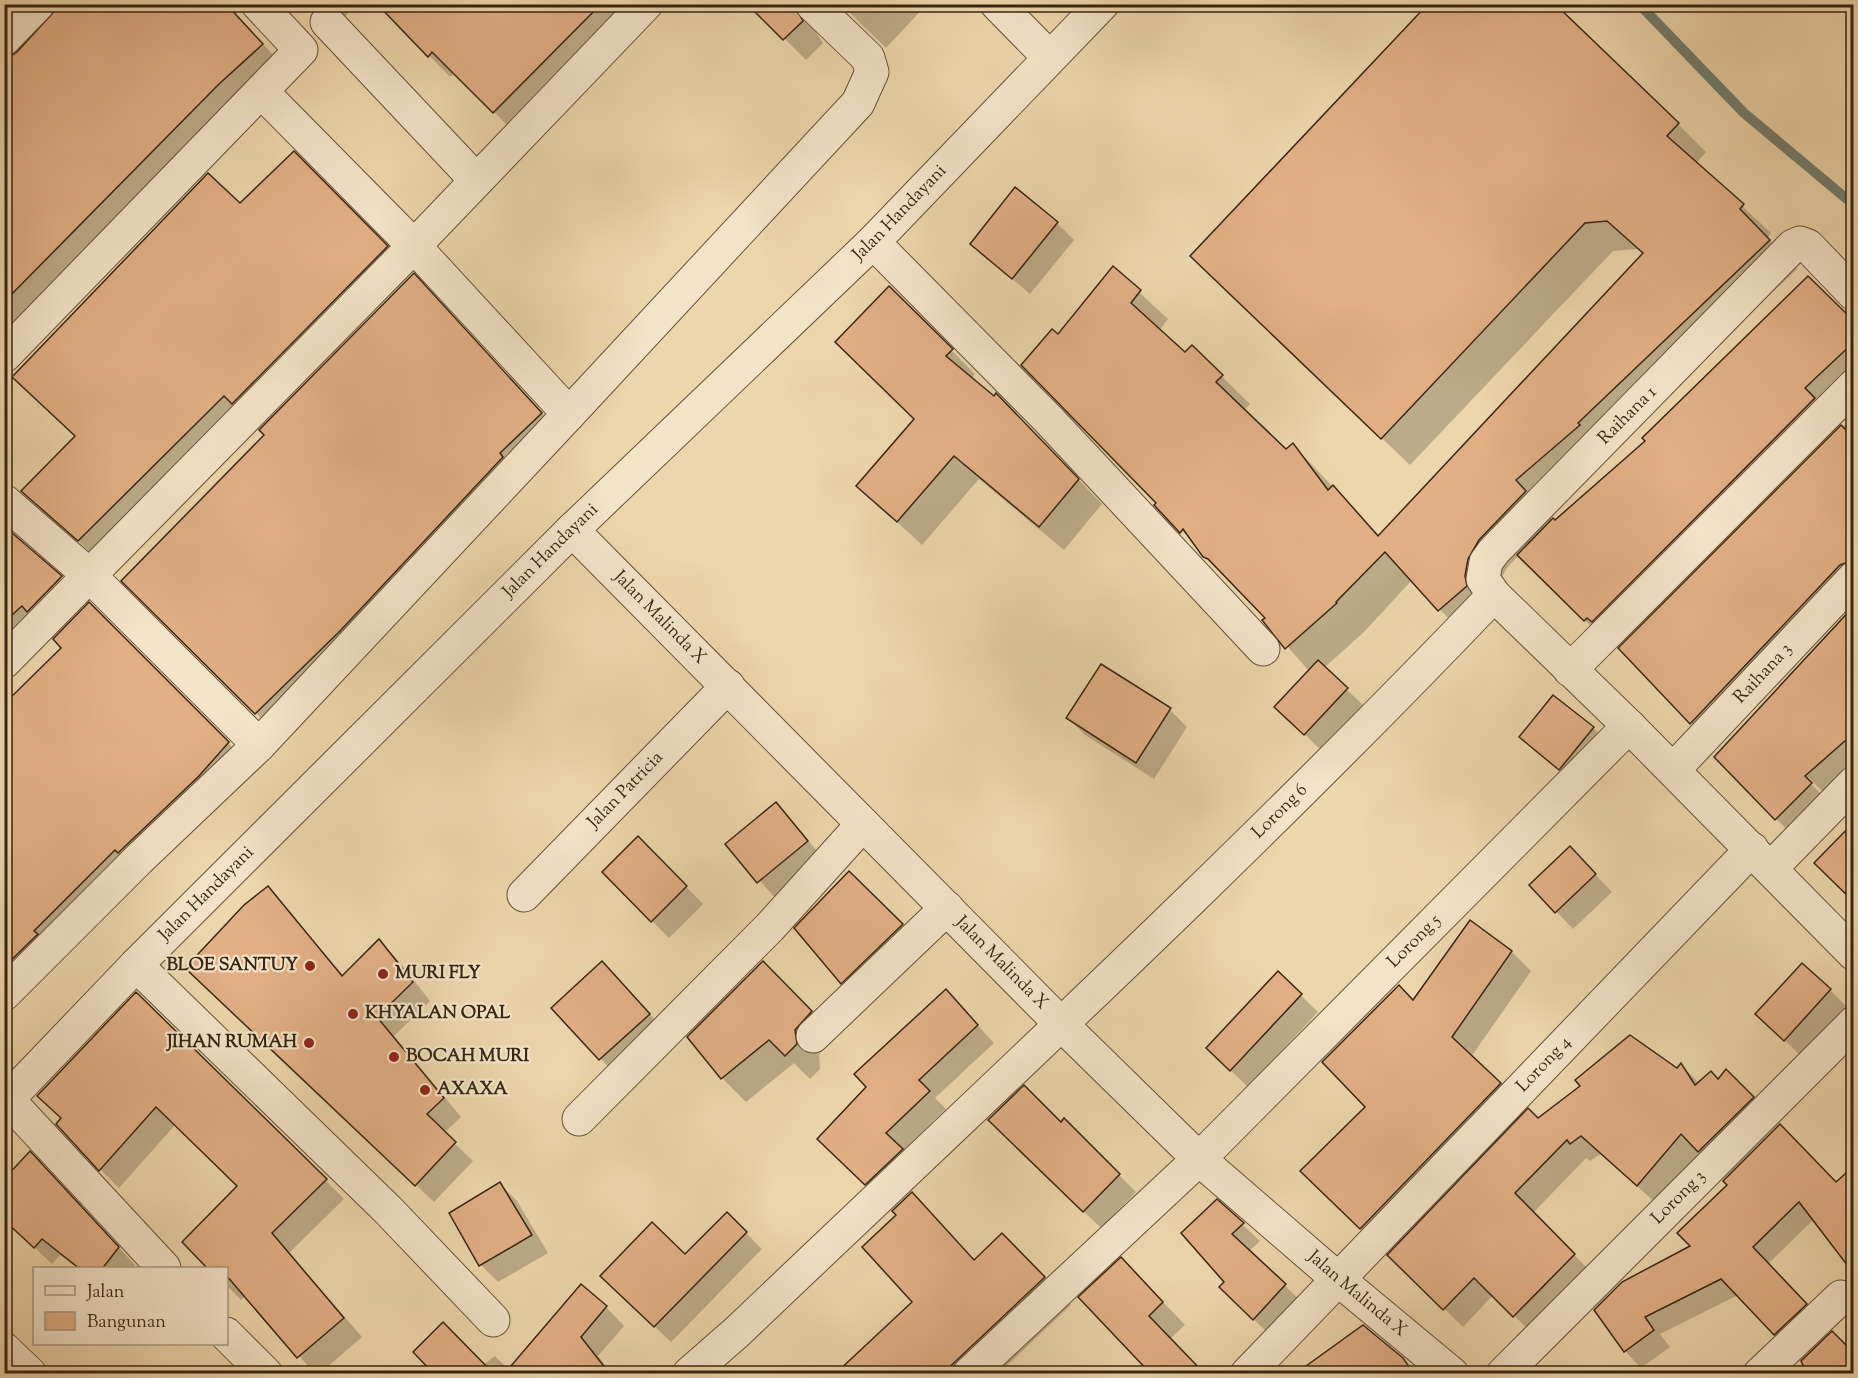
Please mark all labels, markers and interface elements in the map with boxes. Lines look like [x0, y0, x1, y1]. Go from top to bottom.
street label: Jalan Handayani [846, 159, 953, 268]
street label: Raihana 1 [1593, 381, 1663, 451]
street label: Jalan Handayani [496, 498, 605, 605]
street label: Jalan Malinda X [606, 565, 712, 671]
street label: Raihana 3 [1728, 638, 1799, 710]
street label: Jalan Patricia [581, 746, 670, 836]
street label: Lorong 6 [1247, 778, 1314, 846]
street label: Jalan Handayani [152, 841, 260, 949]
street label: Lorong 5 [1382, 909, 1447, 975]
street label: Jalan Malinda X [948, 910, 1054, 1017]
place label: BLOE SANTUY [166, 953, 298, 979]
marker: BLOE SANTUY [303, 959, 317, 973]
place label: MURI FLY [395, 961, 481, 987]
marker: MURI FLY [376, 967, 390, 981]
place label: KHYALAN OPAL [365, 1001, 510, 1027]
marker: KHYALAN OPAL [346, 1007, 360, 1021]
place label: JIHAN RUMAH [165, 1030, 298, 1056]
street label: Lorong 4 [1511, 1031, 1578, 1099]
marker: JIHAN RUMAH [302, 1036, 316, 1050]
place label: BOCAH MURI [406, 1044, 529, 1070]
marker: BOCAH MURI [387, 1050, 401, 1064]
place label: AXAXA [437, 1077, 508, 1103]
marker: AXAXA [418, 1083, 432, 1097]
street label: Lorong 3 [1646, 1165, 1712, 1231]
street label: Jalan Malinda X [1301, 1244, 1412, 1344]
legend [33, 1267, 228, 1345]
text: Jalan [86, 1280, 125, 1306]
text: Bangunan [87, 1310, 166, 1336]

